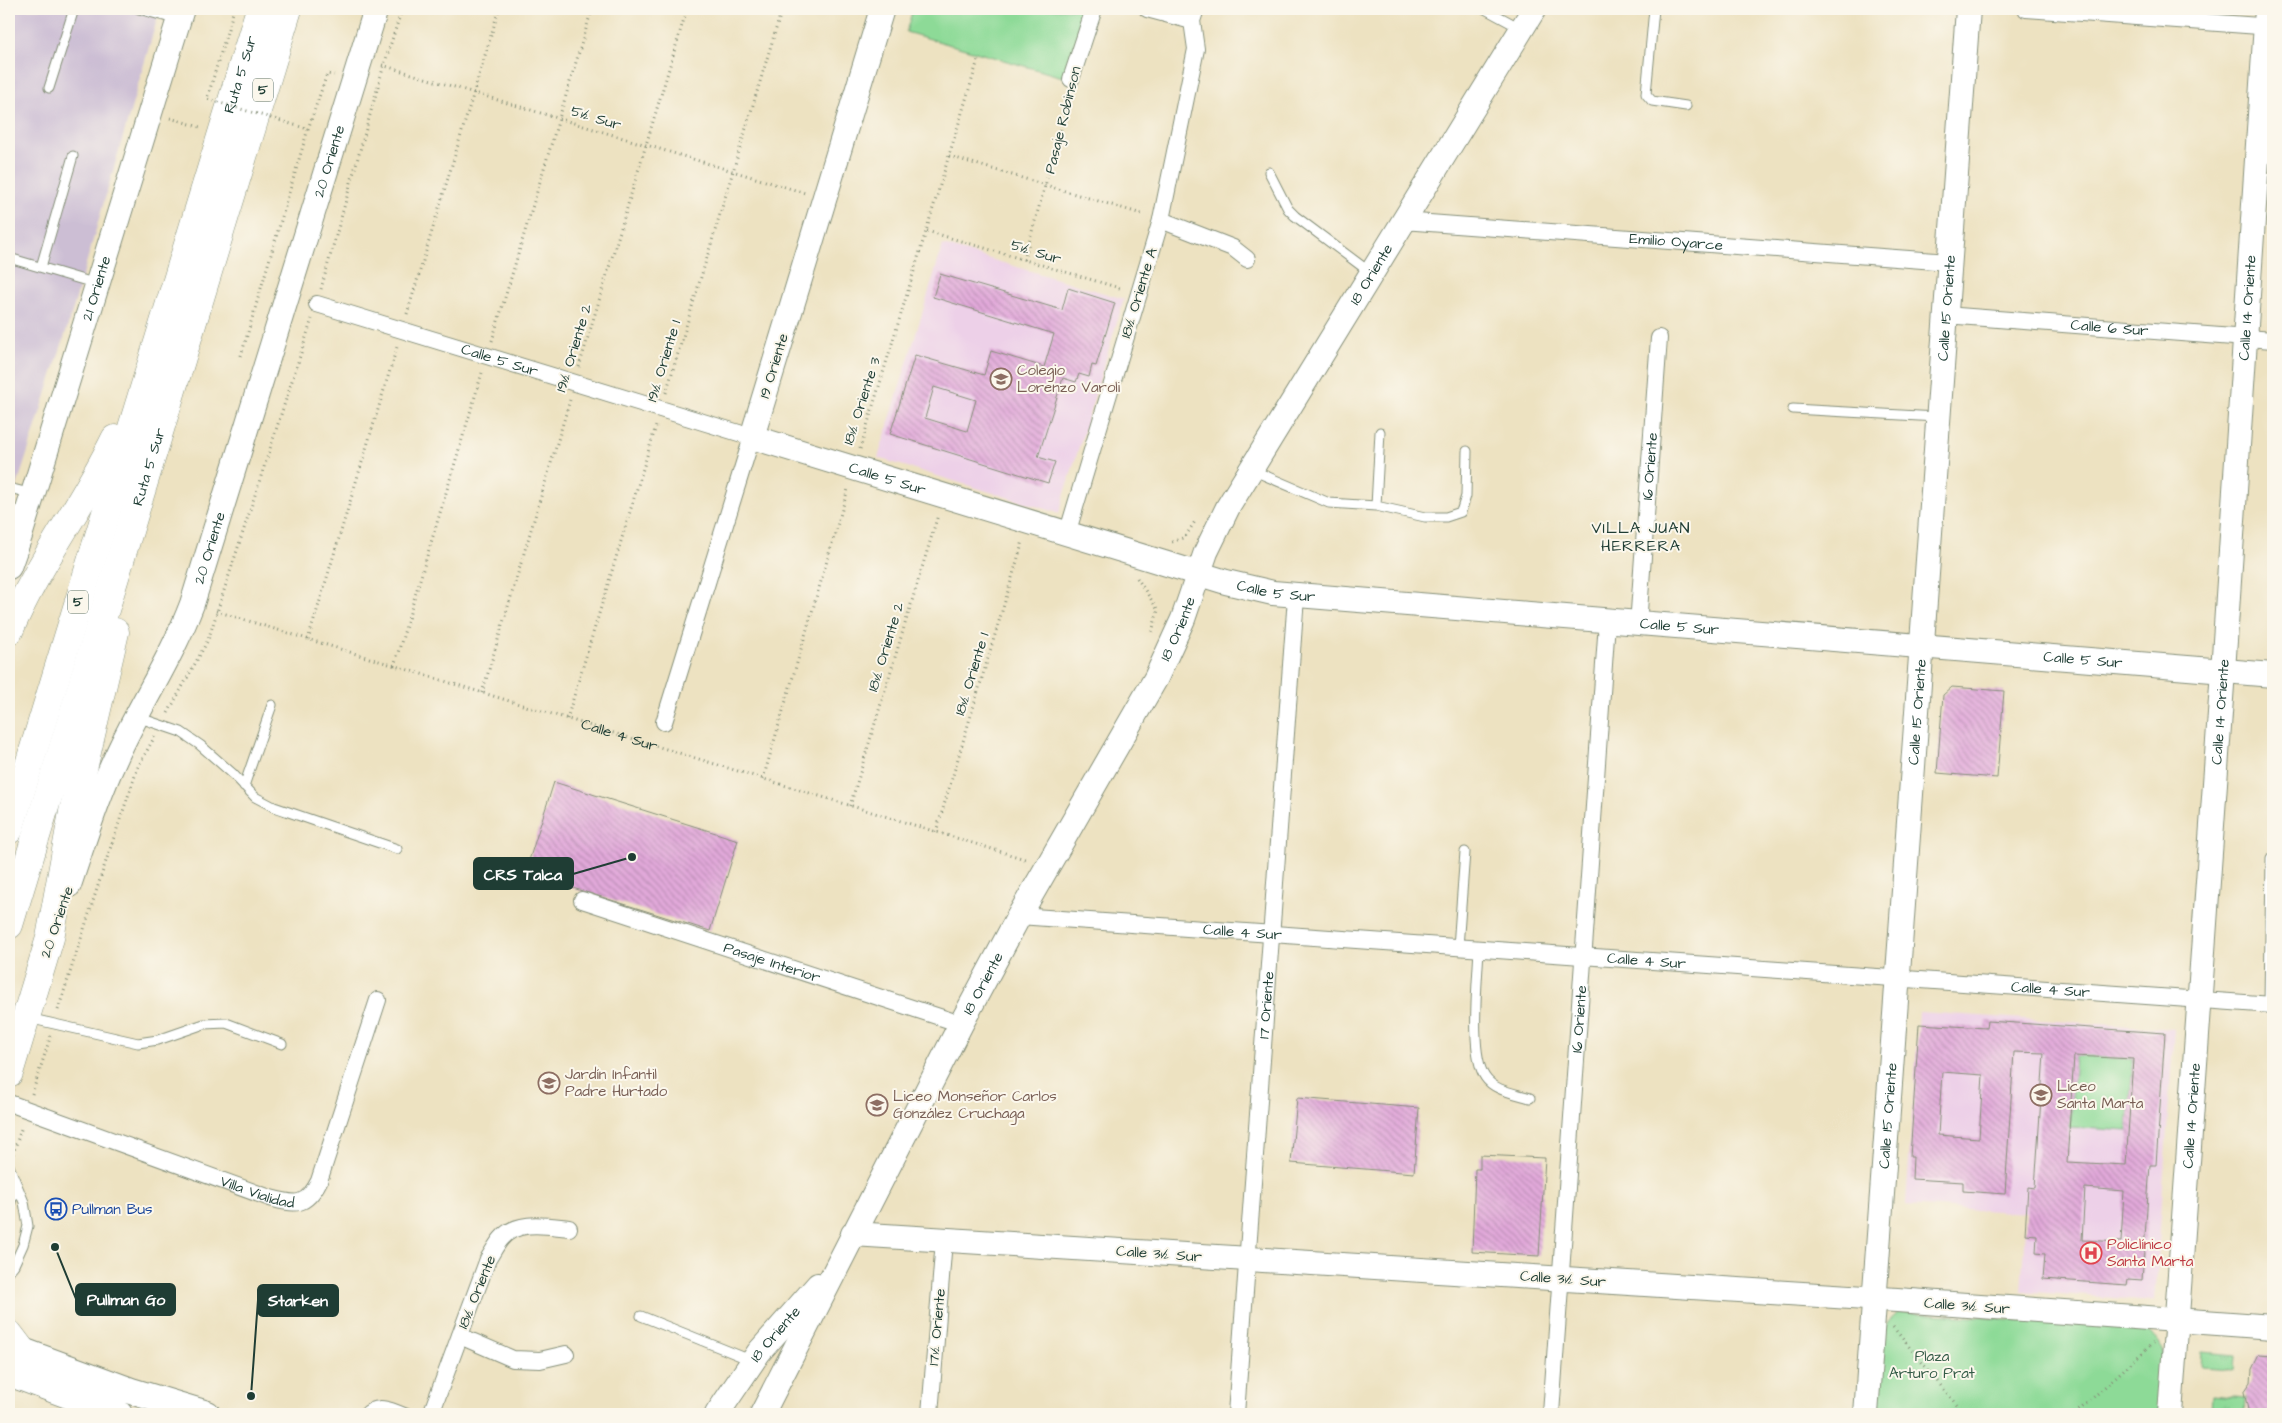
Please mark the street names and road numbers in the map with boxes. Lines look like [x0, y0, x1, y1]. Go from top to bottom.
street label: Ruta 5 Sur [218, 33, 262, 116]
street label: Pasaje Robinson [1040, 64, 1087, 176]
road number: 5 [253, 78, 273, 102]
street label: 5½ Sur [568, 100, 624, 136]
street label: 20 Oriente [308, 122, 350, 200]
street label: Emilio Oyarce [1629, 228, 1724, 255]
street label: 5½ Sur [1008, 234, 1064, 270]
street label: 18 Oriente [1344, 240, 1398, 309]
street label: 18½ Oriente A [1115, 245, 1163, 341]
street label: 21 Oriente [76, 253, 116, 323]
street label: Calle 15 Oriente [1932, 254, 1961, 362]
street label: Calle 14 Oriente [2233, 254, 2261, 361]
street label: 19½ Oriente 2 [551, 301, 597, 395]
street label: Calle 6 Sur [2070, 314, 2149, 341]
street label: 19½ Oriente 1 [642, 317, 686, 404]
street label: 19 Oriente [754, 331, 794, 401]
street label: Calle 5 Sur [459, 338, 541, 381]
street label: 18½ Oriente 3 [838, 354, 886, 448]
street label: Ruta 5 Sur [127, 425, 170, 508]
street label: 16 Oriente [1637, 432, 1663, 501]
street label: Calle 5 Sur [847, 457, 928, 500]
street label: 20 Oriente [188, 509, 230, 587]
street label: Calle 5 Sur [1235, 574, 1316, 607]
road number: 5 [68, 590, 88, 614]
street label: 18 Oriente [1155, 594, 1200, 664]
street label: 18½ Oriente 2 [862, 599, 910, 694]
street label: Calle 5 Sur [1639, 613, 1720, 640]
street label: 18½ Oriente 1 [949, 630, 995, 718]
street label: Calle 5 Sur [2043, 646, 2123, 673]
street label: Calle 15 Oriente [1903, 658, 1931, 766]
street label: Calle 14 Oriente [2206, 658, 2234, 765]
street label: Calle 4 Sur [579, 713, 660, 756]
street label: 20 Oriente [35, 883, 79, 961]
street label: Calle 4 Sur [1202, 919, 1283, 945]
street label: Pasaje Interior [721, 937, 823, 988]
street label: Calle 4 Sur [1606, 947, 1687, 974]
street label: 18 Oriente [957, 948, 1008, 1018]
street label: 17 Oriente [1253, 971, 1279, 1040]
street label: Calle 4 Sur [2010, 976, 2091, 1002]
street label: 16 Oriente [1566, 984, 1592, 1054]
street label: Calle 15 Oriente [1873, 1062, 1902, 1169]
street label: Calle 14 Oriente [2177, 1062, 2206, 1169]
street label: Villa Vialidad [217, 1170, 296, 1213]
street label: Calle 3½ Sur [1115, 1241, 1203, 1267]
street label: 18½ Oriente [453, 1252, 501, 1332]
street label: Calle 3½ Sur [1519, 1266, 1607, 1292]
street label: 17½ Oriente [923, 1288, 951, 1366]
street label: Calle 3½ Sur [1923, 1293, 2011, 1319]
street label: 18 Oriente [745, 1301, 805, 1366]

